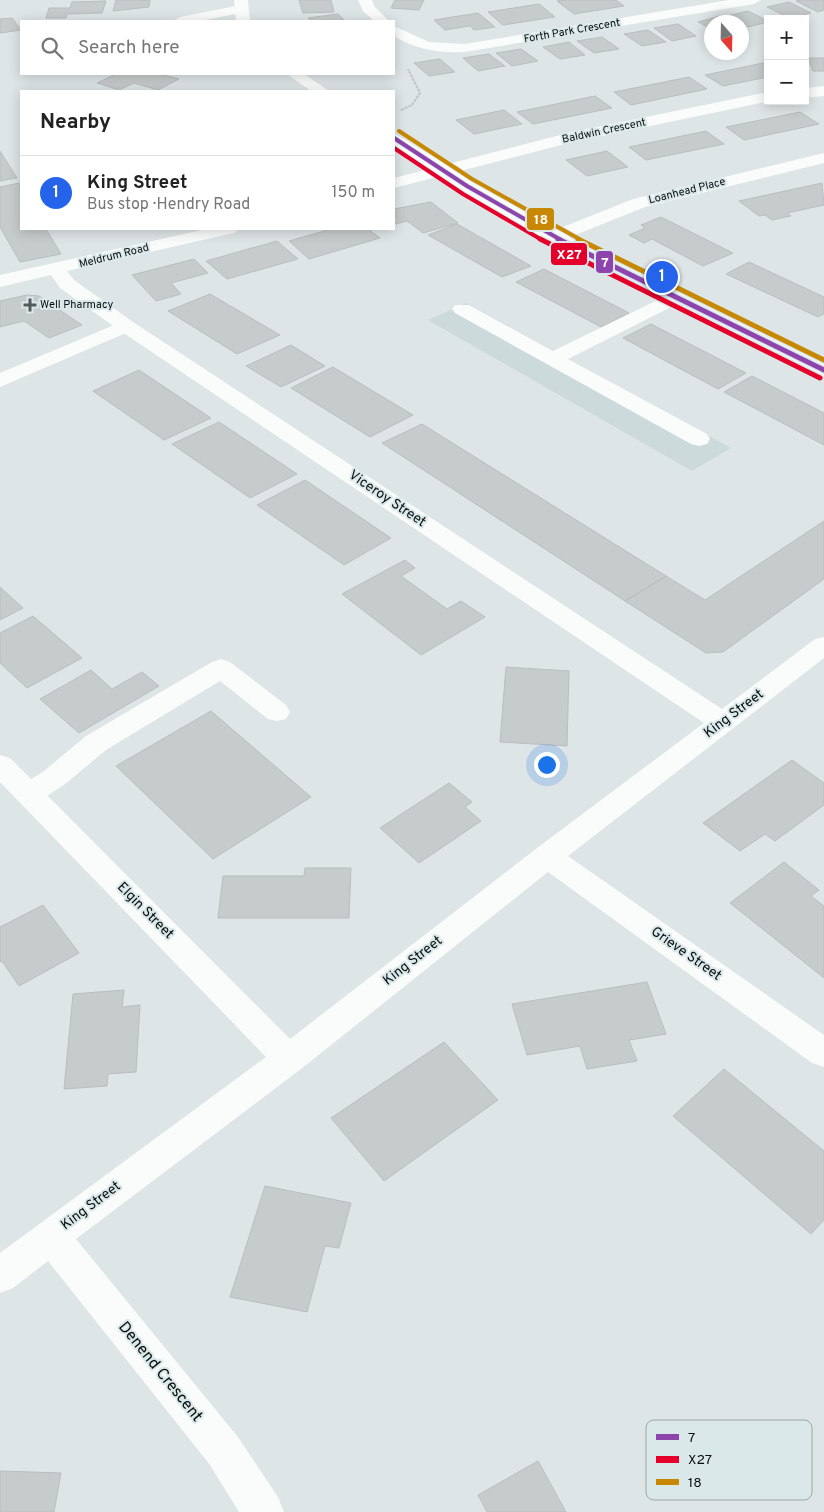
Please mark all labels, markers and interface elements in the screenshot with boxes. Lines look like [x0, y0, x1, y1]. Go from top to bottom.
north arrow [704, 15, 749, 60]
map controls [764, 15, 809, 105]
button: + [764, 15, 809, 60]
street label: Forth Park Crescent [523, 16, 621, 46]
search box [20, 20, 395, 75]
icon: search [38, 34, 66, 62]
text: Search here [78, 36, 180, 60]
button: − [764, 60, 809, 105]
text: Nearby [40, 109, 111, 136]
street label: Baldwin Crescent [561, 115, 647, 147]
text: King Street [87, 171, 187, 195]
street label: Loanhead Place [647, 175, 727, 207]
text: 1 [53, 183, 59, 203]
text: 150 m [332, 183, 375, 203]
text: Bus stop · Hendry Road [87, 195, 250, 215]
line badge: 18 [526, 207, 555, 231]
text: 18 [534, 212, 548, 229]
street label: Meldrum Road [78, 241, 150, 271]
line badge: X27 [550, 242, 588, 266]
text: X27 [556, 247, 582, 264]
line badge: 7 [595, 250, 614, 274]
text: 7 [601, 255, 609, 272]
pin: 1 [646, 258, 678, 296]
place label: Well Pharmacy [40, 298, 114, 312]
marker: Well Pharmacy [24, 299, 36, 311]
street label: Viceroy Street [345, 467, 429, 531]
street label: King Street [701, 686, 767, 742]
your location [534, 752, 560, 778]
street label: Elgin Street [113, 879, 177, 943]
street label: Grieve Street [647, 923, 725, 985]
street label: King Street [380, 933, 446, 989]
street label: King Street [58, 1178, 124, 1234]
street label: Denend Crescent [113, 1318, 207, 1426]
legend [646, 1420, 812, 1500]
text: 7 [688, 1430, 695, 1447]
text: X27 [688, 1452, 712, 1469]
text: 18 [688, 1475, 702, 1492]

